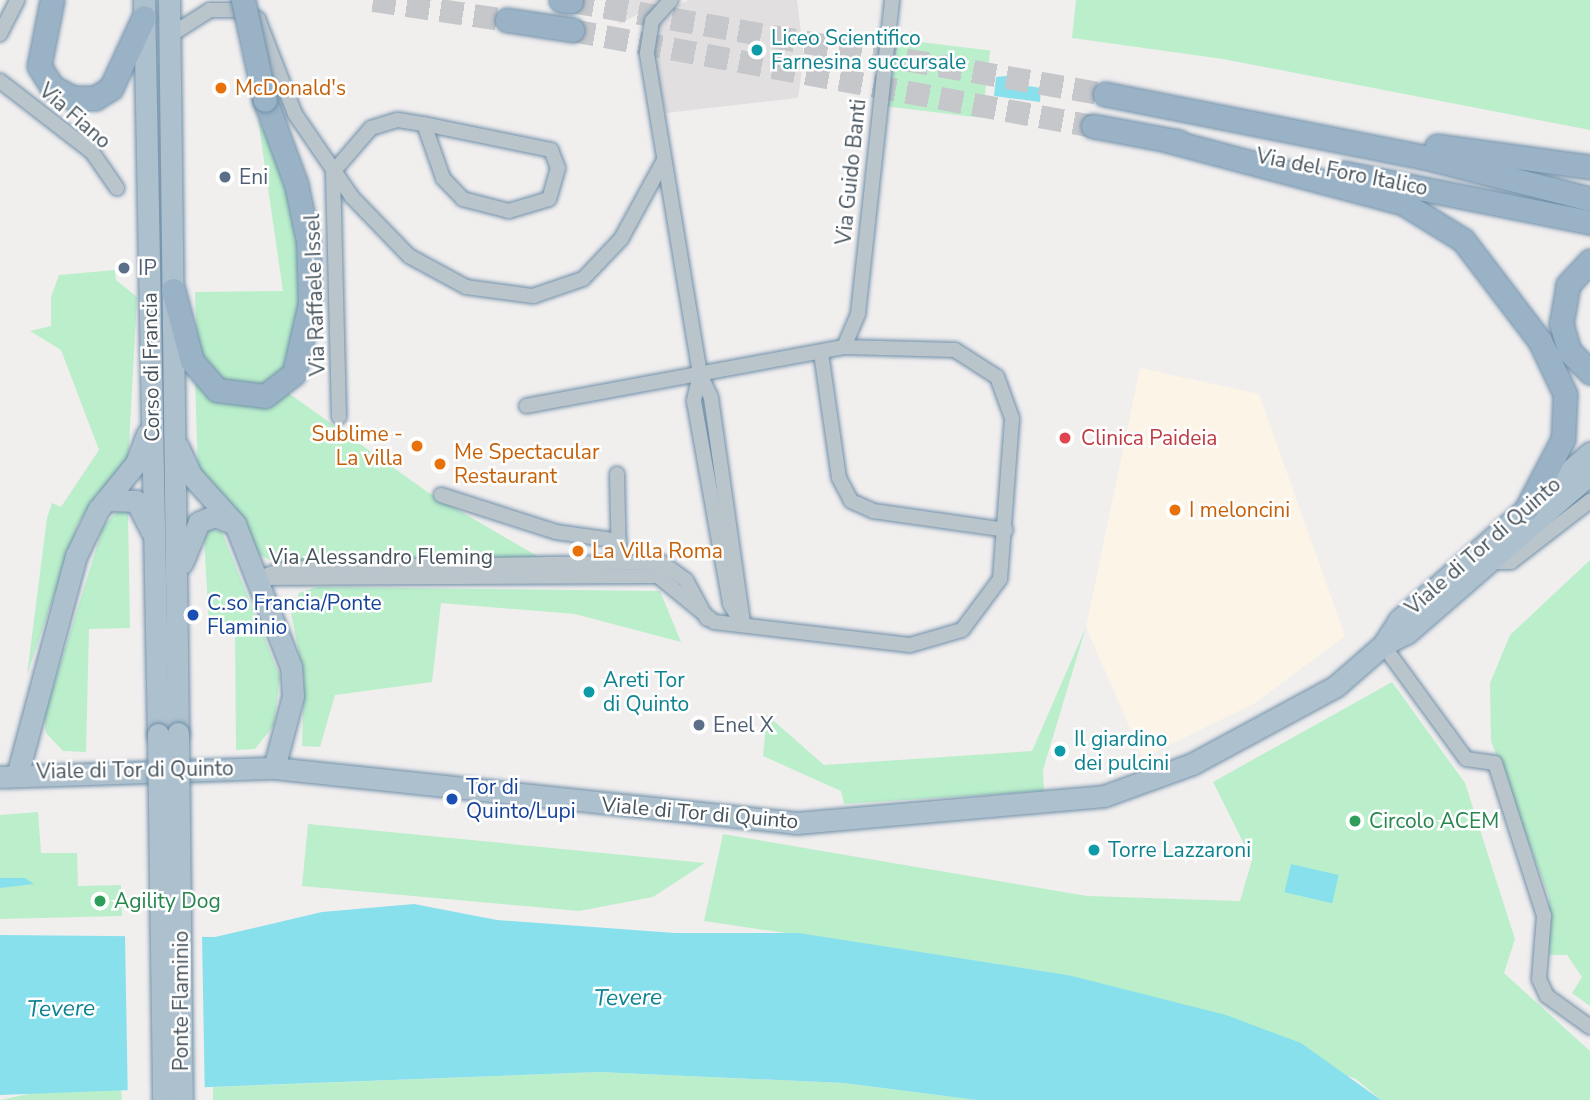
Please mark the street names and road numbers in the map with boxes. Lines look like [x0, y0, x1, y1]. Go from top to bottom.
street label: Via Fiano [34, 78, 116, 154]
street label: Via Guido Banti [831, 98, 871, 246]
street label: Via del Foro Italico [1254, 143, 1430, 201]
street label: Via Raffaele Issel [300, 213, 330, 377]
street label: Corso di Francia [137, 292, 165, 442]
street label: Viale di Tor di Quinto [1400, 472, 1566, 620]
street label: Via Alessandro Fleming [269, 544, 493, 570]
street label: Viale di Tor di Quinto [36, 756, 234, 784]
street label: Viale di Tor di Quinto [601, 792, 799, 834]
street label: Ponte Flaminio [168, 931, 194, 1071]

